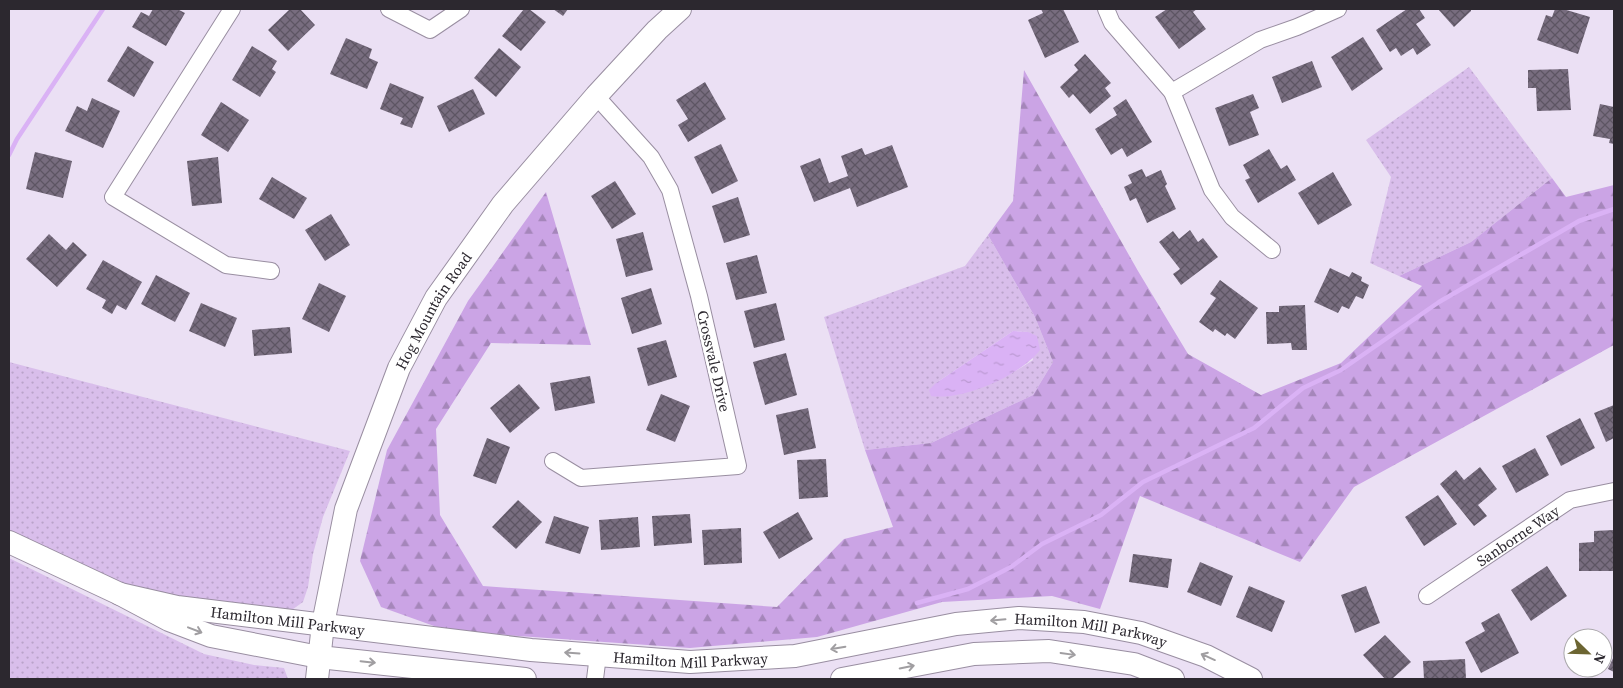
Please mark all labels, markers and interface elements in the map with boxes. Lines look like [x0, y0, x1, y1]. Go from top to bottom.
street label: Hog Mountain Road [390, 247, 476, 373]
street label: Crossvale Drive [692, 308, 736, 414]
street label: Sanborne Way [1472, 500, 1563, 571]
street label: Hamilton Mill Parkway [210, 601, 366, 640]
street label: Hamilton Mill Parkway [1014, 607, 1170, 652]
one-way arrow [991, 615, 1007, 625]
one-way arrow [187, 626, 203, 635]
north arrow [1563, 628, 1613, 678]
one-way arrow [831, 643, 847, 653]
street label: Hamilton Mill Parkway [612, 646, 769, 673]
one-way arrow [564, 648, 580, 657]
one-way arrow [1059, 649, 1075, 659]
text: N [1589, 649, 1611, 667]
one-way arrow [1201, 652, 1216, 662]
one-way arrow [360, 657, 376, 667]
one-way arrow [898, 661, 914, 671]

